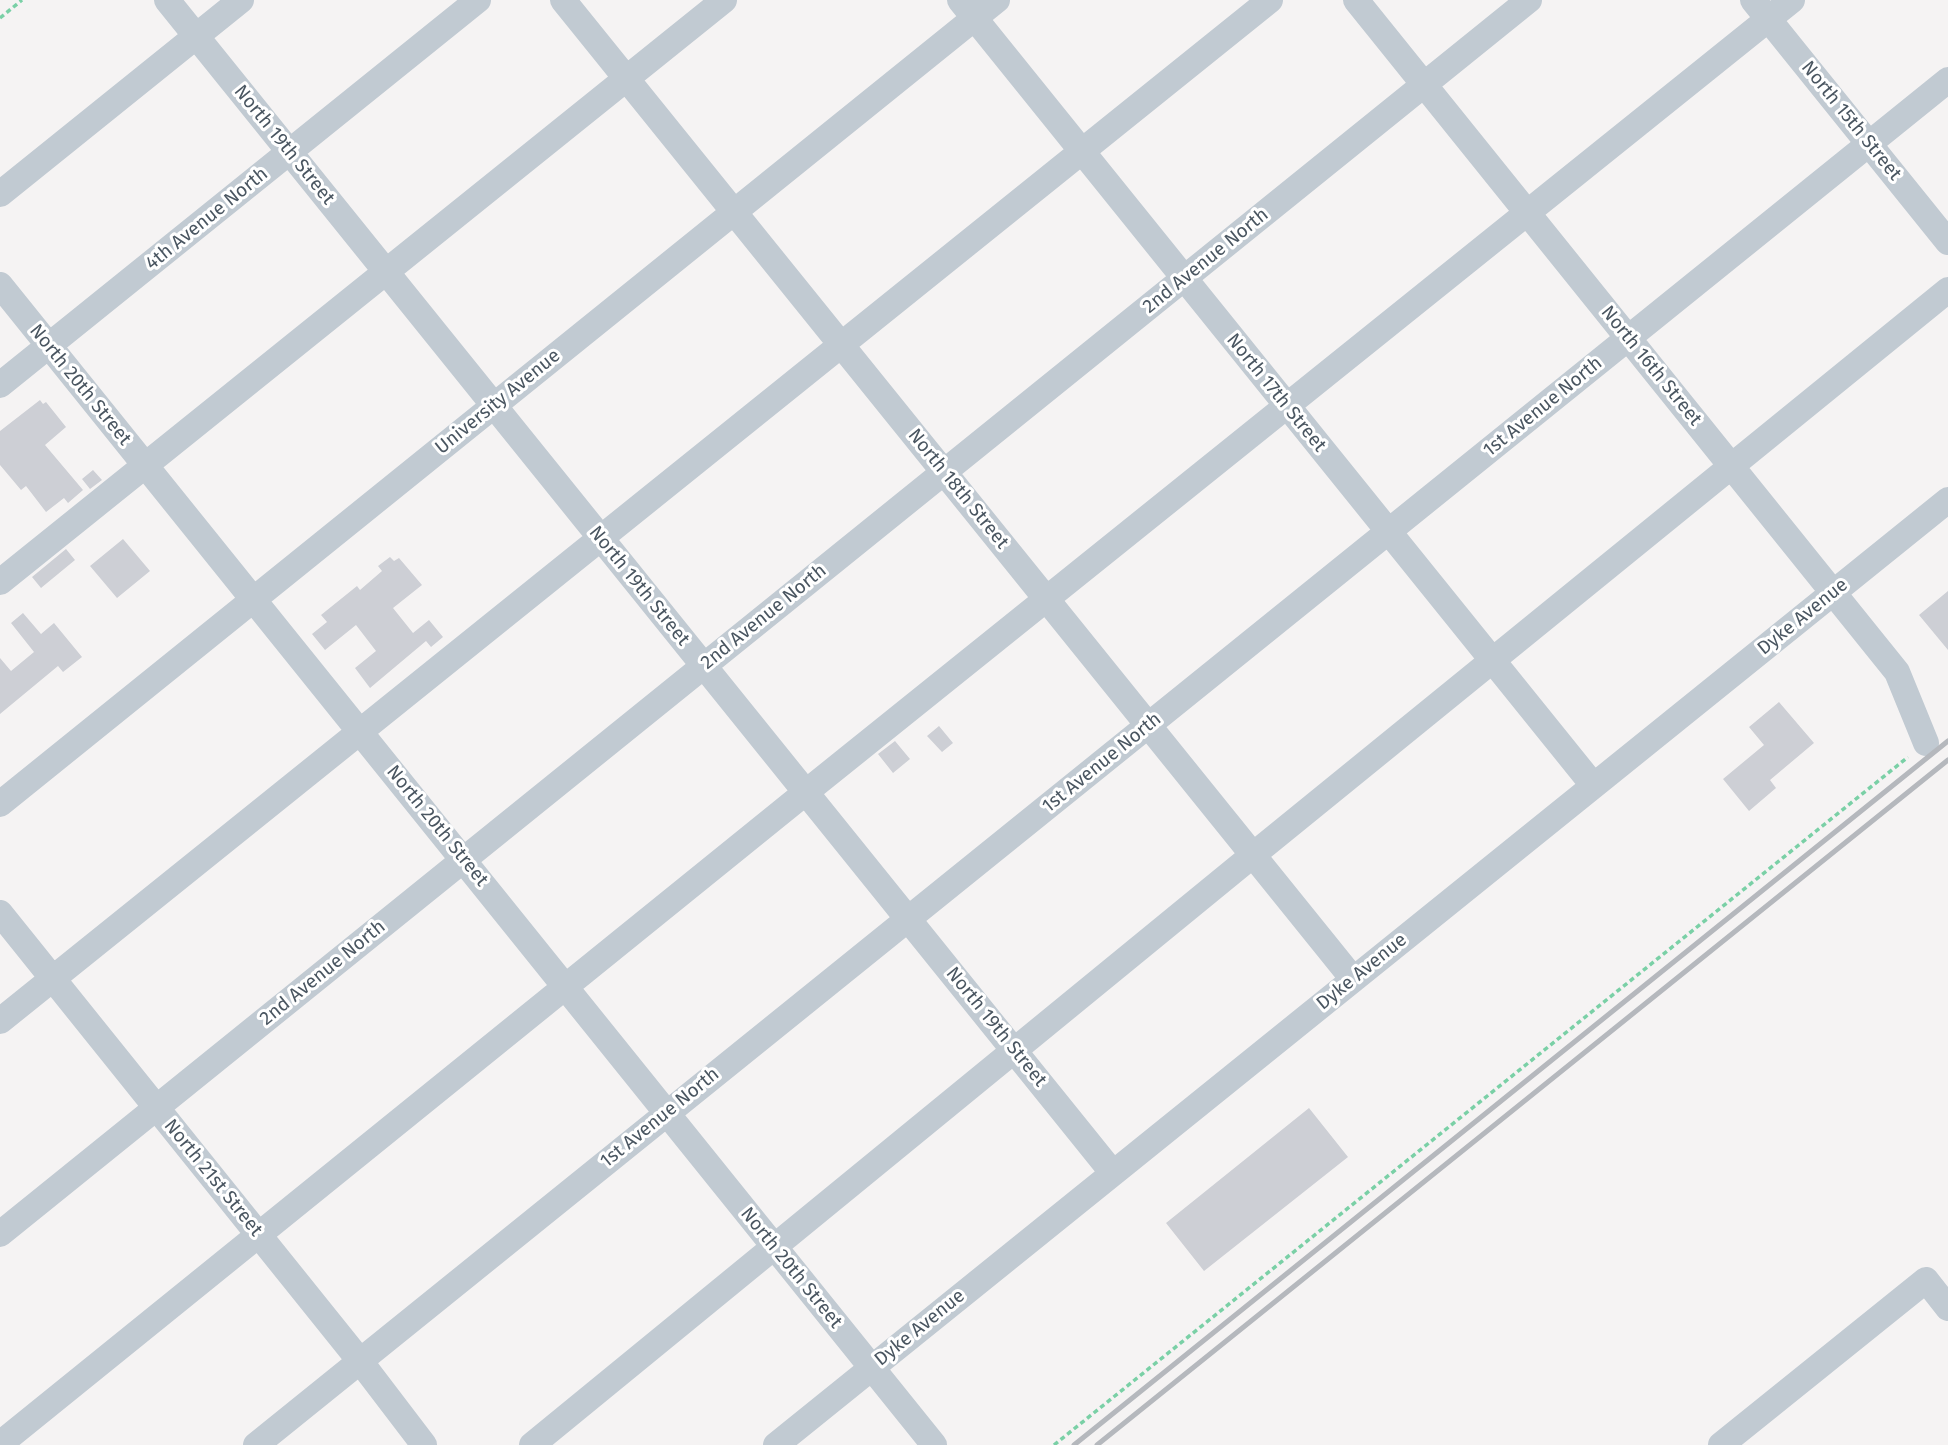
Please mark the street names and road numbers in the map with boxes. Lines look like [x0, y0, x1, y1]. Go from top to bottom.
street label: North 15th Street [1796, 57, 1906, 185]
street label: North 19th Street [229, 81, 339, 209]
street label: 4th Avenue North [141, 163, 273, 275]
street label: 2nd Avenue North [1139, 204, 1273, 318]
street label: North 16th Street [1596, 302, 1706, 430]
street label: North 20th Street [24, 320, 136, 450]
street label: North 17th Street [1221, 329, 1331, 457]
street label: University Avenue [431, 345, 565, 459]
street label: 1st Avenue North [1479, 352, 1607, 462]
street label: North 18th Street [903, 424, 1013, 554]
street label: North 19th Street [584, 522, 694, 650]
street label: 2nd Avenue North [697, 560, 831, 674]
street label: Dyke Avenue [1753, 574, 1853, 660]
street label: 1st Avenue North [1038, 708, 1166, 818]
street label: North 20th Street [381, 761, 493, 891]
street label: 2nd Avenue North [256, 916, 390, 1030]
street label: Dyke Avenue [1312, 929, 1412, 1015]
street label: North 19th Street [941, 963, 1051, 1091]
street label: 1st Avenue North [596, 1063, 724, 1173]
street label: North 21st Street [159, 1115, 267, 1241]
street label: North 20th Street [735, 1203, 847, 1333]
street label: Dyke Avenue [870, 1285, 970, 1371]

